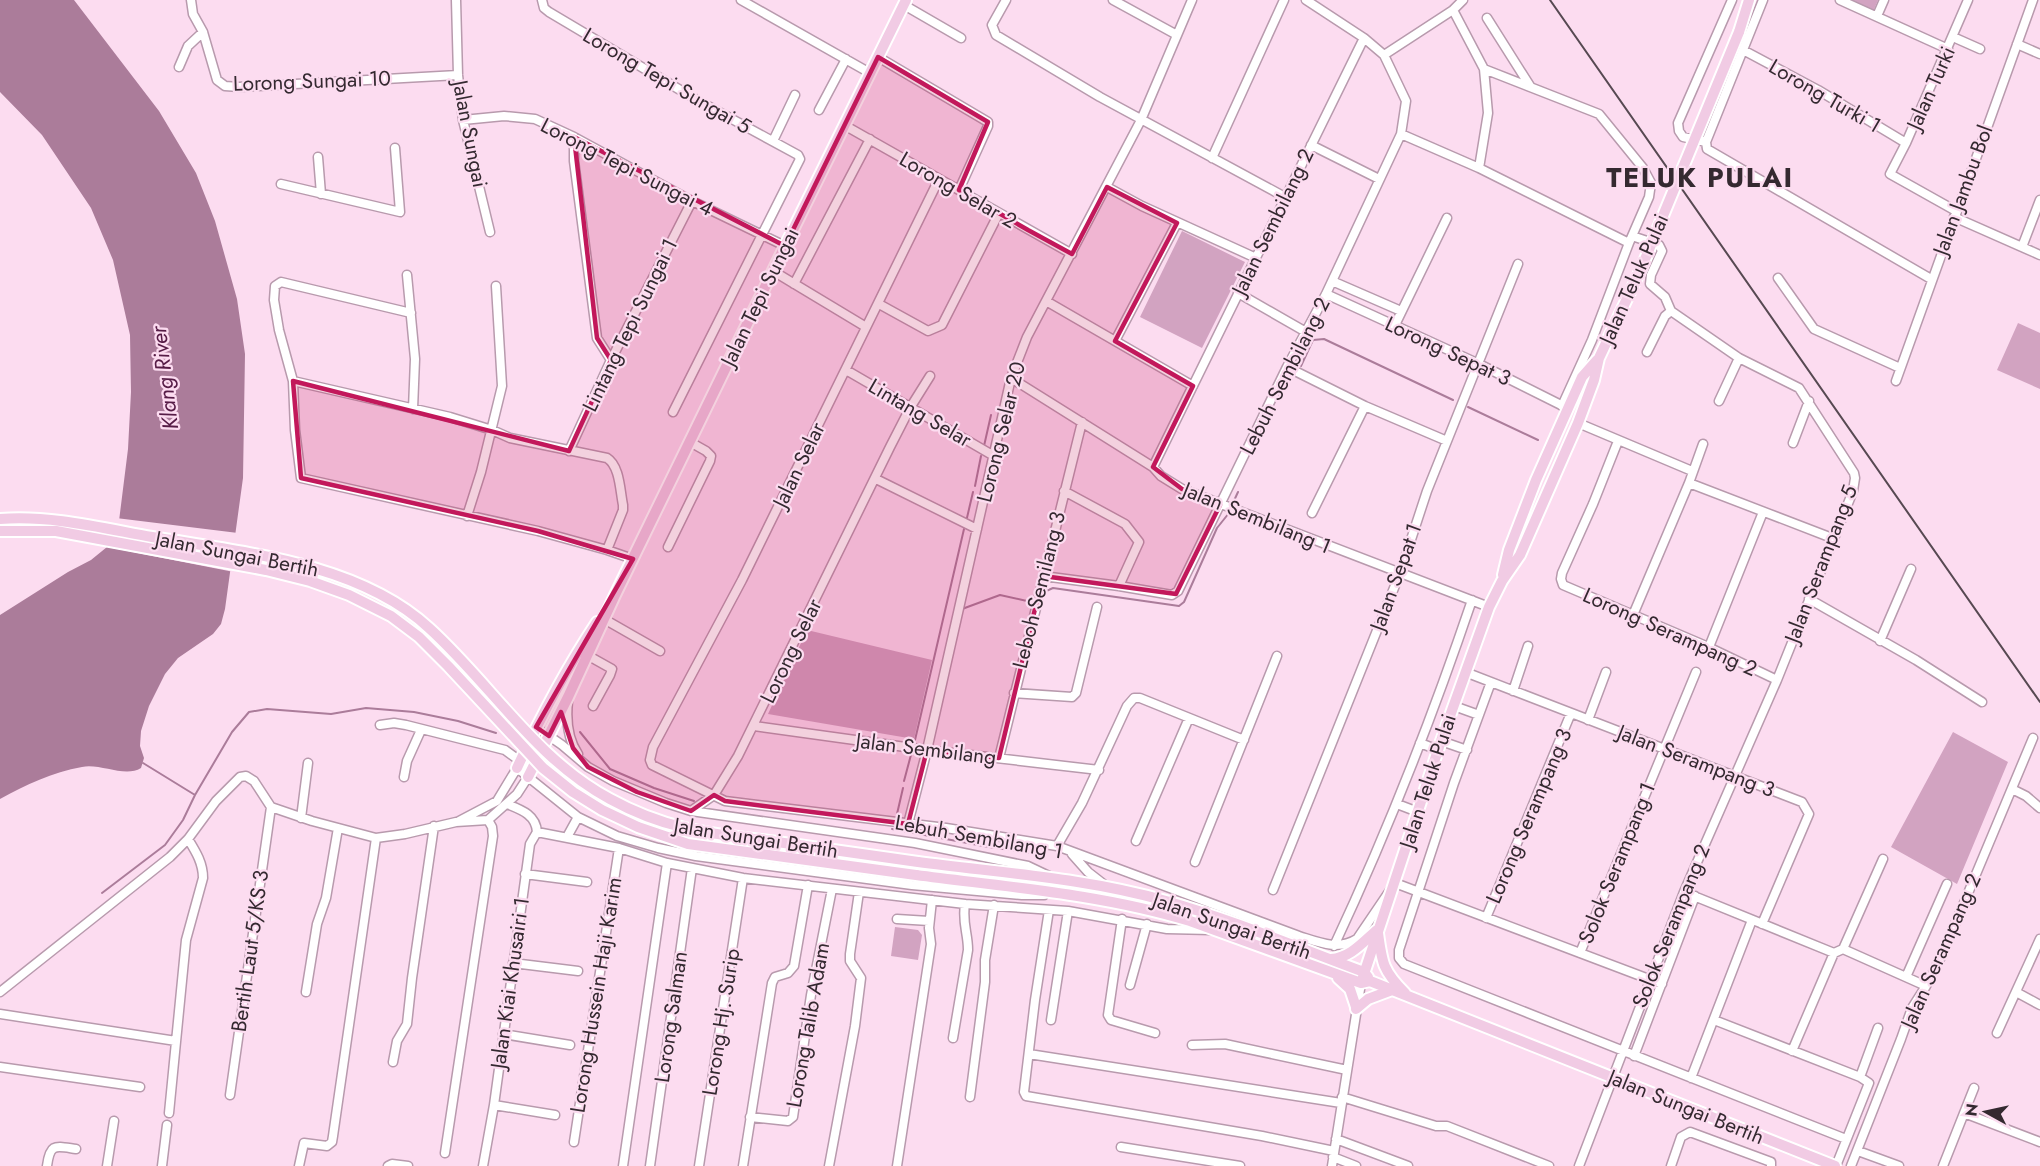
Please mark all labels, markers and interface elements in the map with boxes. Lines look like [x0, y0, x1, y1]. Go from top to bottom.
street label: Lorong Tepi Sungai 5 [577, 21, 757, 141]
street label: Jalan Turki [1898, 42, 1963, 137]
street label: Lorong Turki 1 [1763, 52, 1887, 140]
street label: Lorong Sungai 10 [233, 63, 391, 99]
street label: Jalan Sungai [444, 75, 495, 190]
street label: Lorong Tepi Sungai 4 [535, 110, 719, 224]
street label: Jalan Jambu Bol [1925, 121, 2000, 262]
street label: Lorong Selar 2 [894, 144, 1022, 236]
street label: Jalan Sembilang 2 [1223, 144, 1321, 303]
district label: TELUK PULAI [1606, 158, 1794, 197]
street label: Jalan Teluk Pulai [1591, 209, 1676, 352]
street label: Jalan Tepi Sungai [712, 223, 807, 374]
street label: Lintang Tepi Sungai 1 [575, 233, 685, 417]
street label: Lebuh Sembilang 2 [1232, 292, 1338, 460]
street label: Lorong Sepat 3 [1380, 309, 1516, 393]
water label: Klang River [142, 323, 186, 432]
street label: Lorong Selar 20 [969, 359, 1033, 505]
street label: Lintang Selar [863, 371, 978, 455]
street label: Jalan Selar [764, 416, 833, 516]
street label: Jalan Sembilang 1 [1176, 474, 1336, 561]
street label: Jalan Serampang 5 [1776, 481, 1865, 650]
street label: Leboh Semilang 3 [1005, 508, 1073, 672]
street label: Jalan Sepat 1 [1362, 519, 1429, 638]
street label: Jalan Sungai Bertih [150, 523, 321, 585]
street label: Lorong Serampang 2 [1578, 580, 1762, 684]
street label: Lorong Selar [753, 593, 830, 708]
street label: Jalan Teluk Pulai [1391, 710, 1464, 855]
street label: Jalan Serampang 3 [1610, 716, 1779, 805]
street label: Lorong Serampang 3 [1479, 724, 1579, 908]
street label: Jalan Sembilang [851, 725, 998, 773]
street label: Solok Serampang 1 [1571, 778, 1663, 948]
street label: Lebuh Sembilang 1 [892, 807, 1066, 867]
street label: Jalan Sungai Bertih [669, 810, 840, 866]
street label: Solok Serampang 2 [1624, 840, 1718, 1012]
street label: Bertih Laut 5/KS 3 [224, 868, 276, 1034]
street label: Jalan Serampang 2 [1892, 869, 1989, 1036]
street label: Lorong Hussein Haji Karim [563, 875, 629, 1115]
street label: Jalan Sungai Bertih [1146, 884, 1315, 967]
street label: Jalan Kiai Khusairi 1 [483, 895, 537, 1074]
street label: Lorong Talib Adam [779, 940, 837, 1110]
street label: Lorong Hj. Surip [695, 946, 747, 1098]
street label: Lorong Salman [647, 949, 695, 1085]
street label: Jalan Sungai Bertih [1601, 1061, 1769, 1152]
north arrow [1956, 1082, 2016, 1142]
text: N [1959, 1102, 1984, 1118]

